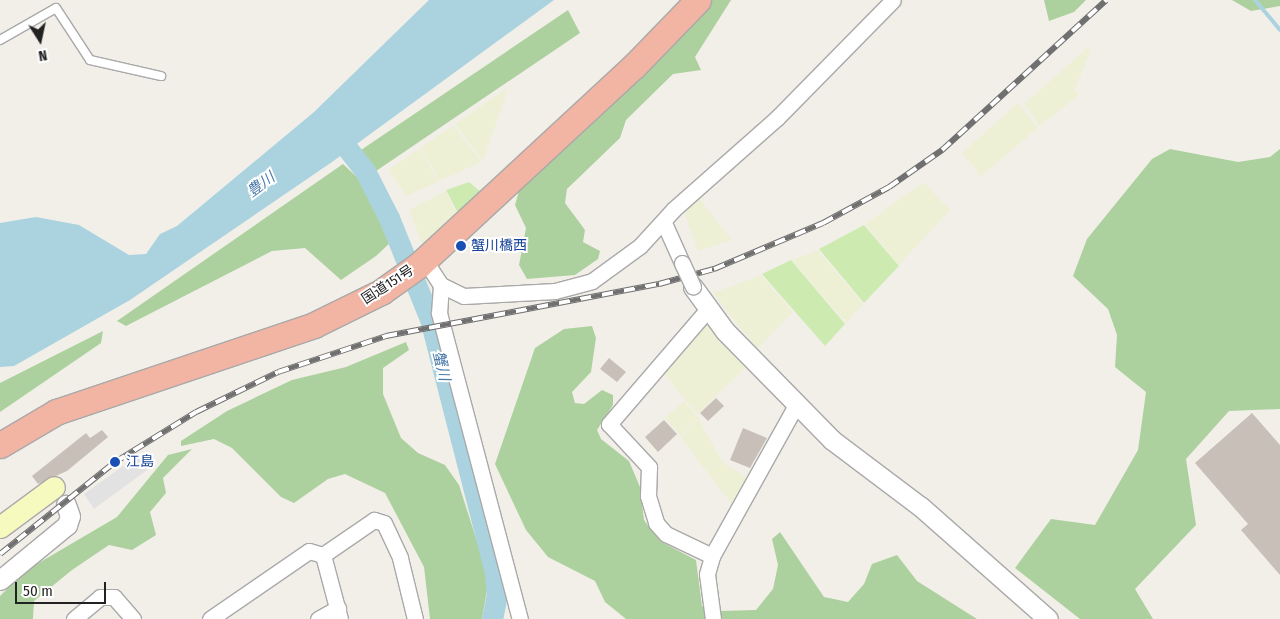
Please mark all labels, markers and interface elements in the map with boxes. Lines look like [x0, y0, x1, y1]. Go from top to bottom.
north arrow [15, 15, 65, 65]
text: N [37, 46, 48, 64]
water label: 豊川 [244, 169, 278, 201]
place label: 蟹川橋西 [471, 238, 527, 254]
marker: 蟹川橋西 [455, 240, 467, 252]
street label: 国道151号 [359, 262, 417, 308]
water label: 蟹川 [429, 349, 453, 383]
place label: 江島 [126, 454, 154, 470]
marker: 江島 [108, 455, 122, 469]
scale bar [18, 572, 109, 604]
text: 50 m [23, 582, 53, 600]

